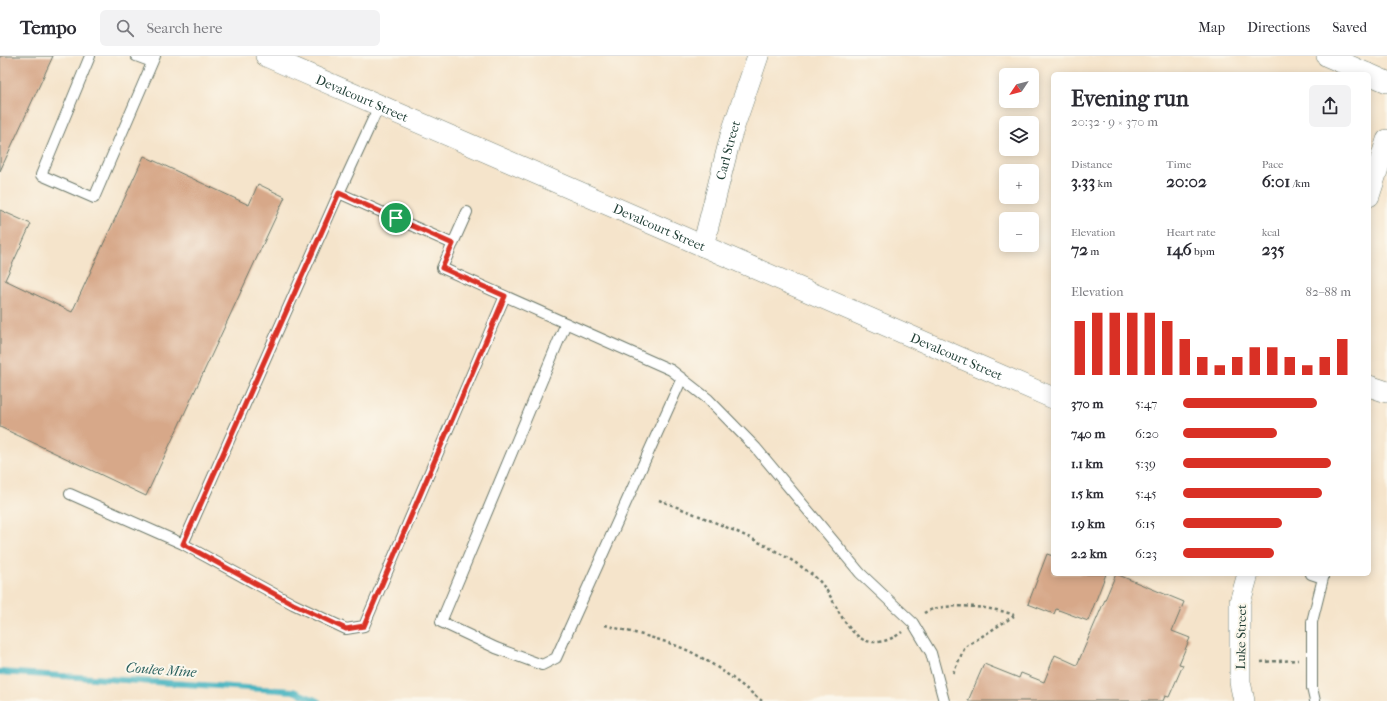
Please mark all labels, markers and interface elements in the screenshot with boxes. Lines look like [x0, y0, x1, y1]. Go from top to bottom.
search box [100, 10, 380, 46]
text: Tempo [20, 17, 76, 39]
icon: search [114, 17, 136, 39]
text: Search here [146, 19, 222, 37]
text: Map [1198, 19, 1225, 36]
text: Directions [1247, 19, 1310, 36]
text: Saved [1332, 19, 1367, 36]
north arrow [999, 68, 1039, 108]
map controls [999, 68, 1039, 252]
street label: Devalcourt Street [314, 71, 411, 125]
button: share [1309, 85, 1351, 127]
text: Evening run [1071, 86, 1189, 112]
text: 20:32 · 9 × 370 m [1071, 114, 1158, 129]
button: layers [999, 116, 1039, 156]
street label: Carl Street [712, 118, 743, 181]
text: Distance [1071, 158, 1112, 171]
text: Time [1166, 158, 1191, 171]
text: Pace [1262, 158, 1284, 171]
button: + [999, 164, 1039, 204]
text: 3.33 [1071, 171, 1095, 191]
text: 20:02 [1166, 171, 1207, 191]
text: 6:01 [1262, 171, 1290, 191]
text: km [1095, 177, 1112, 190]
text: /km [1290, 177, 1310, 190]
street label: Devalcourt Street [611, 200, 708, 254]
pin [379, 201, 413, 235]
icon: arrive [385, 207, 407, 229]
button: − [999, 212, 1039, 252]
text: Elevation [1071, 226, 1115, 239]
text: Heart rate [1166, 226, 1216, 239]
text: kcal [1262, 226, 1280, 239]
text: 72 [1071, 239, 1088, 259]
text: 146 [1166, 239, 1192, 259]
text: 235 [1262, 239, 1285, 259]
text: m [1088, 245, 1099, 258]
text: bpm [1192, 245, 1215, 258]
text: Elevation [1071, 284, 1124, 299]
text: 82–88 m [1305, 284, 1351, 299]
street label: Devalcourt Street [908, 329, 1005, 383]
text: 370 m [1071, 396, 1103, 411]
text: 5:47 [1135, 396, 1157, 411]
text: 740 m [1071, 426, 1105, 441]
text: 6:20 [1135, 426, 1159, 441]
text: 1.1 km [1071, 456, 1103, 471]
text: 5:39 [1135, 456, 1156, 471]
text: 1.5 km [1071, 486, 1104, 501]
text: 5:45 [1135, 486, 1157, 501]
text: 1.9 km [1071, 516, 1105, 531]
text: 6:15 [1135, 516, 1155, 531]
text: 2.2 km [1071, 546, 1107, 561]
text: 6:23 [1135, 546, 1157, 561]
street label: Luke Street [1233, 604, 1249, 670]
water label: Coulee Mine [125, 659, 197, 681]

